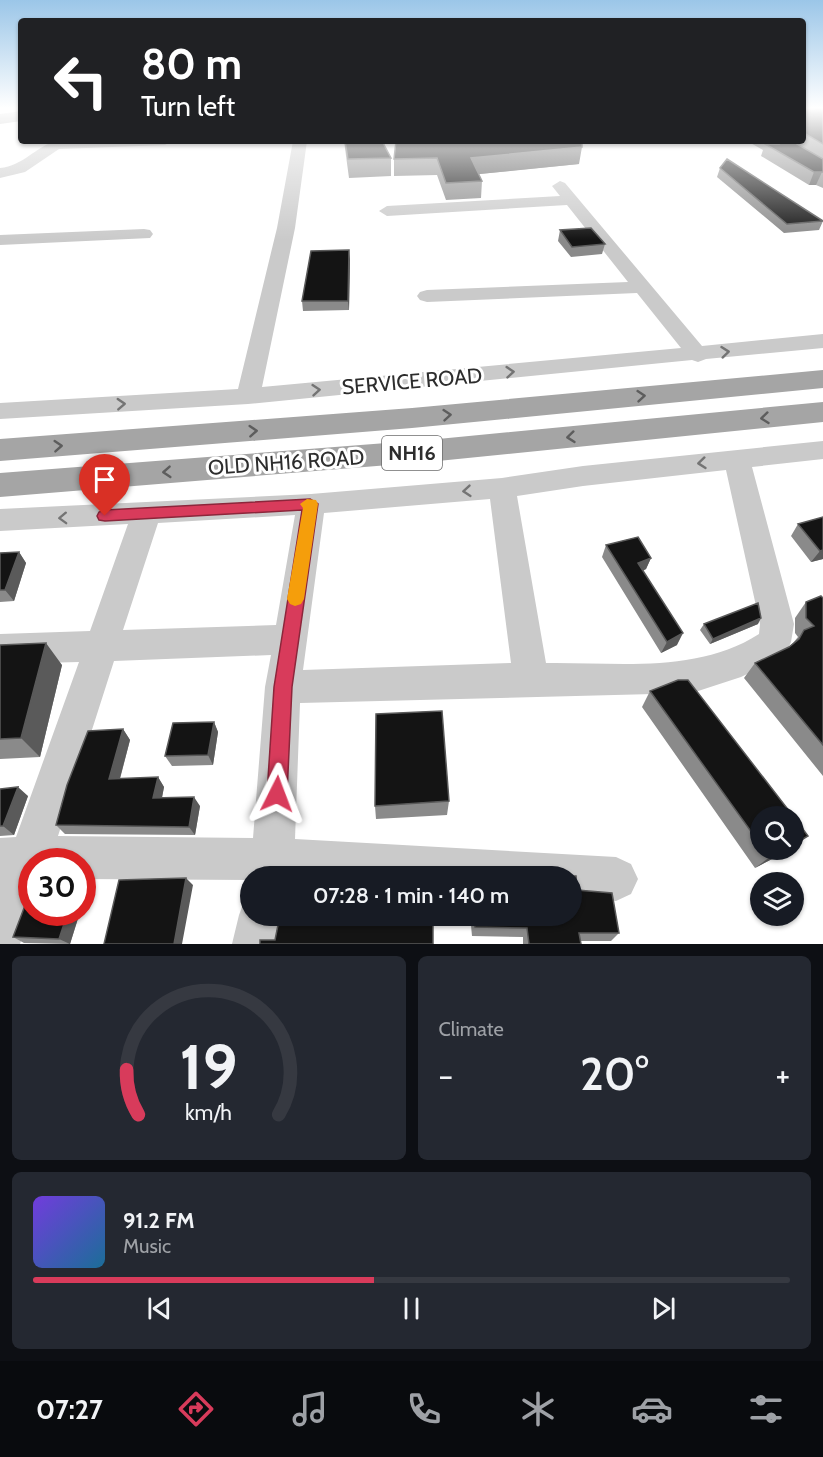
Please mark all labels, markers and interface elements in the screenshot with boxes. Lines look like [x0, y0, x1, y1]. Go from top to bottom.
text: 80 m [141, 38, 242, 90]
icon: left [42, 42, 120, 120]
text: Turn left [141, 90, 235, 123]
one-way arrow [720, 346, 730, 359]
street label: SERVICE ROAD [341, 362, 483, 400]
one-way arrow [505, 366, 514, 379]
one-way arrow [311, 384, 320, 397]
one-way arrow [637, 390, 646, 403]
one-way arrow [117, 398, 126, 411]
one-way arrow [443, 409, 452, 422]
one-way arrow [760, 411, 769, 424]
one-way arrow [248, 424, 257, 437]
one-way arrow [566, 430, 575, 443]
road number: NH16 [382, 436, 442, 470]
one-way arrow [54, 440, 63, 453]
street label: OLD NH16 ROAD [207, 444, 365, 480]
pin [79, 454, 130, 516]
one-way arrow [698, 456, 707, 469]
icon: arrive [88, 463, 121, 496]
one-way arrow [163, 465, 172, 478]
one-way arrow [462, 484, 471, 497]
one-way arrow [58, 511, 67, 524]
position arrow [245, 762, 309, 826]
map controls [750, 806, 804, 926]
button: search [750, 806, 804, 860]
speed limit sign: 30 [18, 848, 96, 926]
button: layers [750, 872, 804, 926]
text: 07:28 · 1 min · 140 m [313, 882, 509, 909]
text: Climate [439, 1017, 504, 1041]
text: 19 [180, 1029, 238, 1105]
text: 20° [580, 1047, 648, 1101]
text: − [439, 1055, 453, 1095]
text: + [775, 1055, 790, 1095]
text: km/h [185, 1099, 232, 1125]
text: 91.2 FM [123, 1207, 194, 1234]
text: Music [123, 1234, 171, 1258]
icon: previous [143, 1292, 176, 1325]
icon: pause [395, 1292, 428, 1325]
icon: next [647, 1292, 680, 1325]
icon: directions [175, 1388, 217, 1430]
icon: music [289, 1388, 331, 1430]
icon: phone [403, 1388, 445, 1430]
icon: climate [517, 1388, 559, 1430]
icon: car [631, 1388, 673, 1430]
icon: filters [745, 1388, 787, 1430]
text: 07:27 [36, 1393, 103, 1426]

